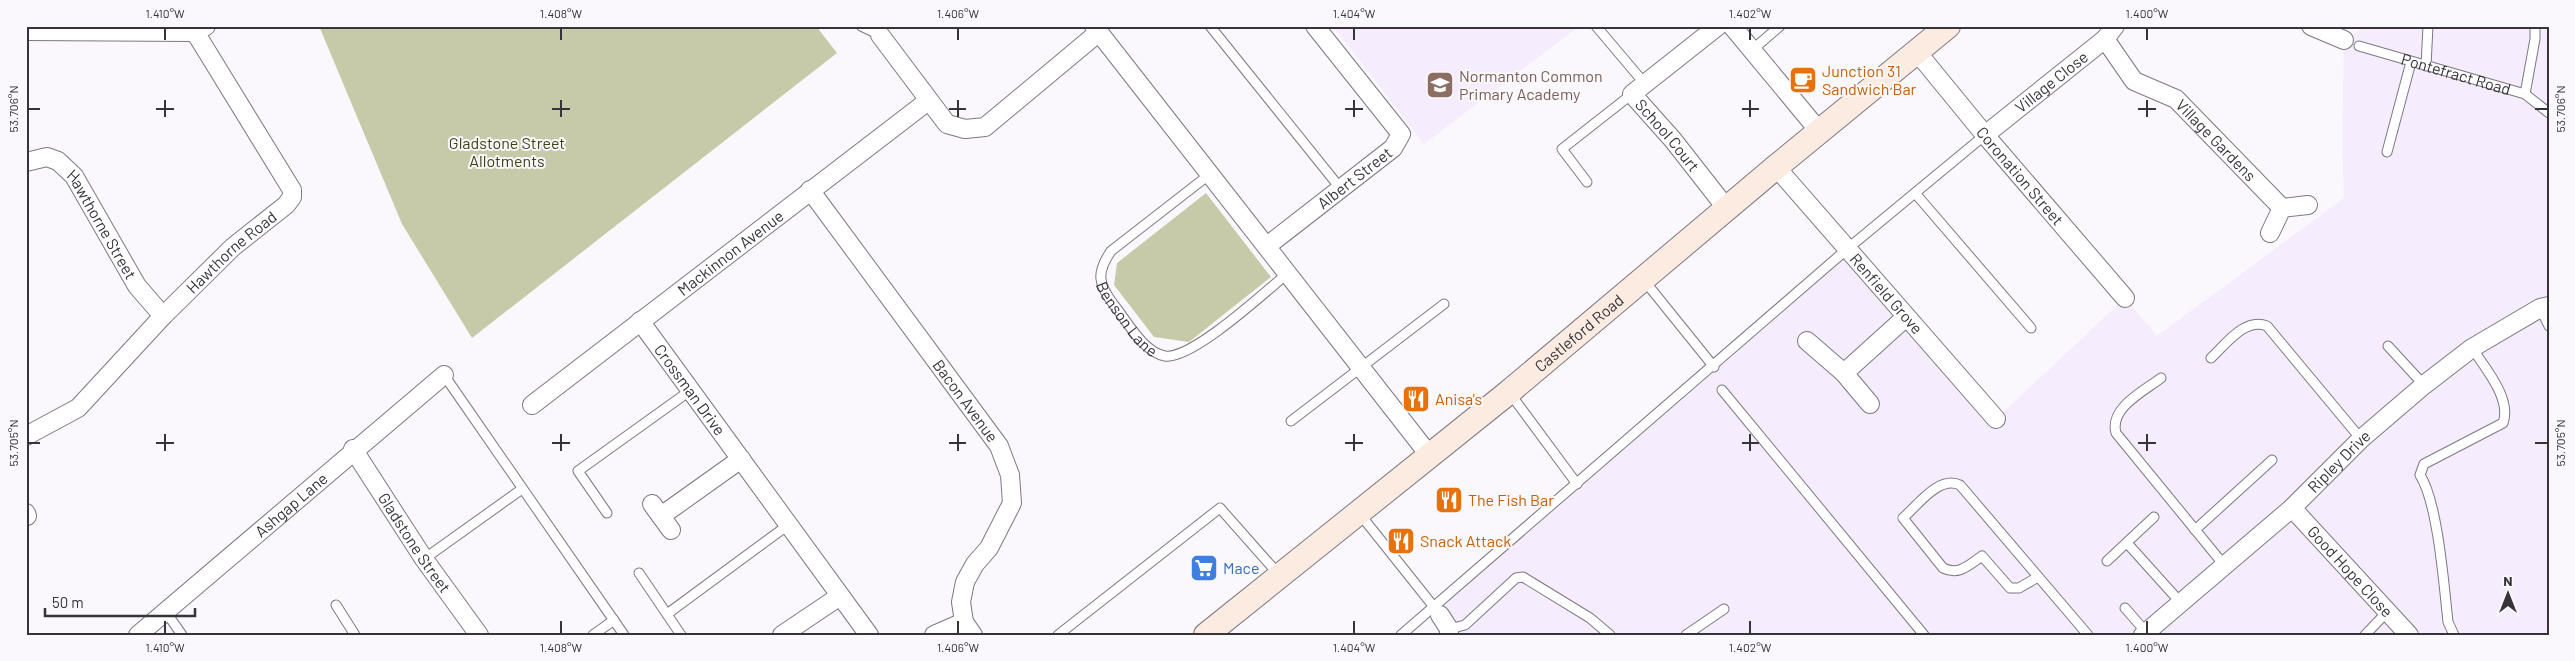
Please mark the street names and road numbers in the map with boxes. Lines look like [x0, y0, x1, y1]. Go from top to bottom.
street label: Village Close [2011, 47, 2091, 116]
street label: Pontefract Road [2399, 49, 2513, 98]
street label: School Court [1632, 95, 1704, 175]
street label: Village Gardens [2172, 95, 2260, 185]
street label: Coronation Street [1973, 122, 2068, 229]
street label: Albert Street [1313, 143, 1395, 212]
street label: Hawthorne Street [64, 165, 141, 282]
street label: Hawthorne Road [182, 206, 280, 297]
street label: Mackinnon Avenue [673, 206, 787, 299]
street label: Renfield Grove [1847, 249, 1927, 337]
street label: Benson Lane [1093, 279, 1161, 360]
street label: Castleford Road [1530, 290, 1627, 375]
street label: Crossman Drive [651, 340, 730, 439]
street label: Bacon Avenue [929, 355, 1003, 445]
street label: Ripley Drive [2303, 425, 2374, 496]
street label: Ashgap Lane [251, 468, 331, 541]
street label: Gladstone Street [375, 489, 455, 596]
street label: Good Hope Close [2304, 521, 2397, 620]

